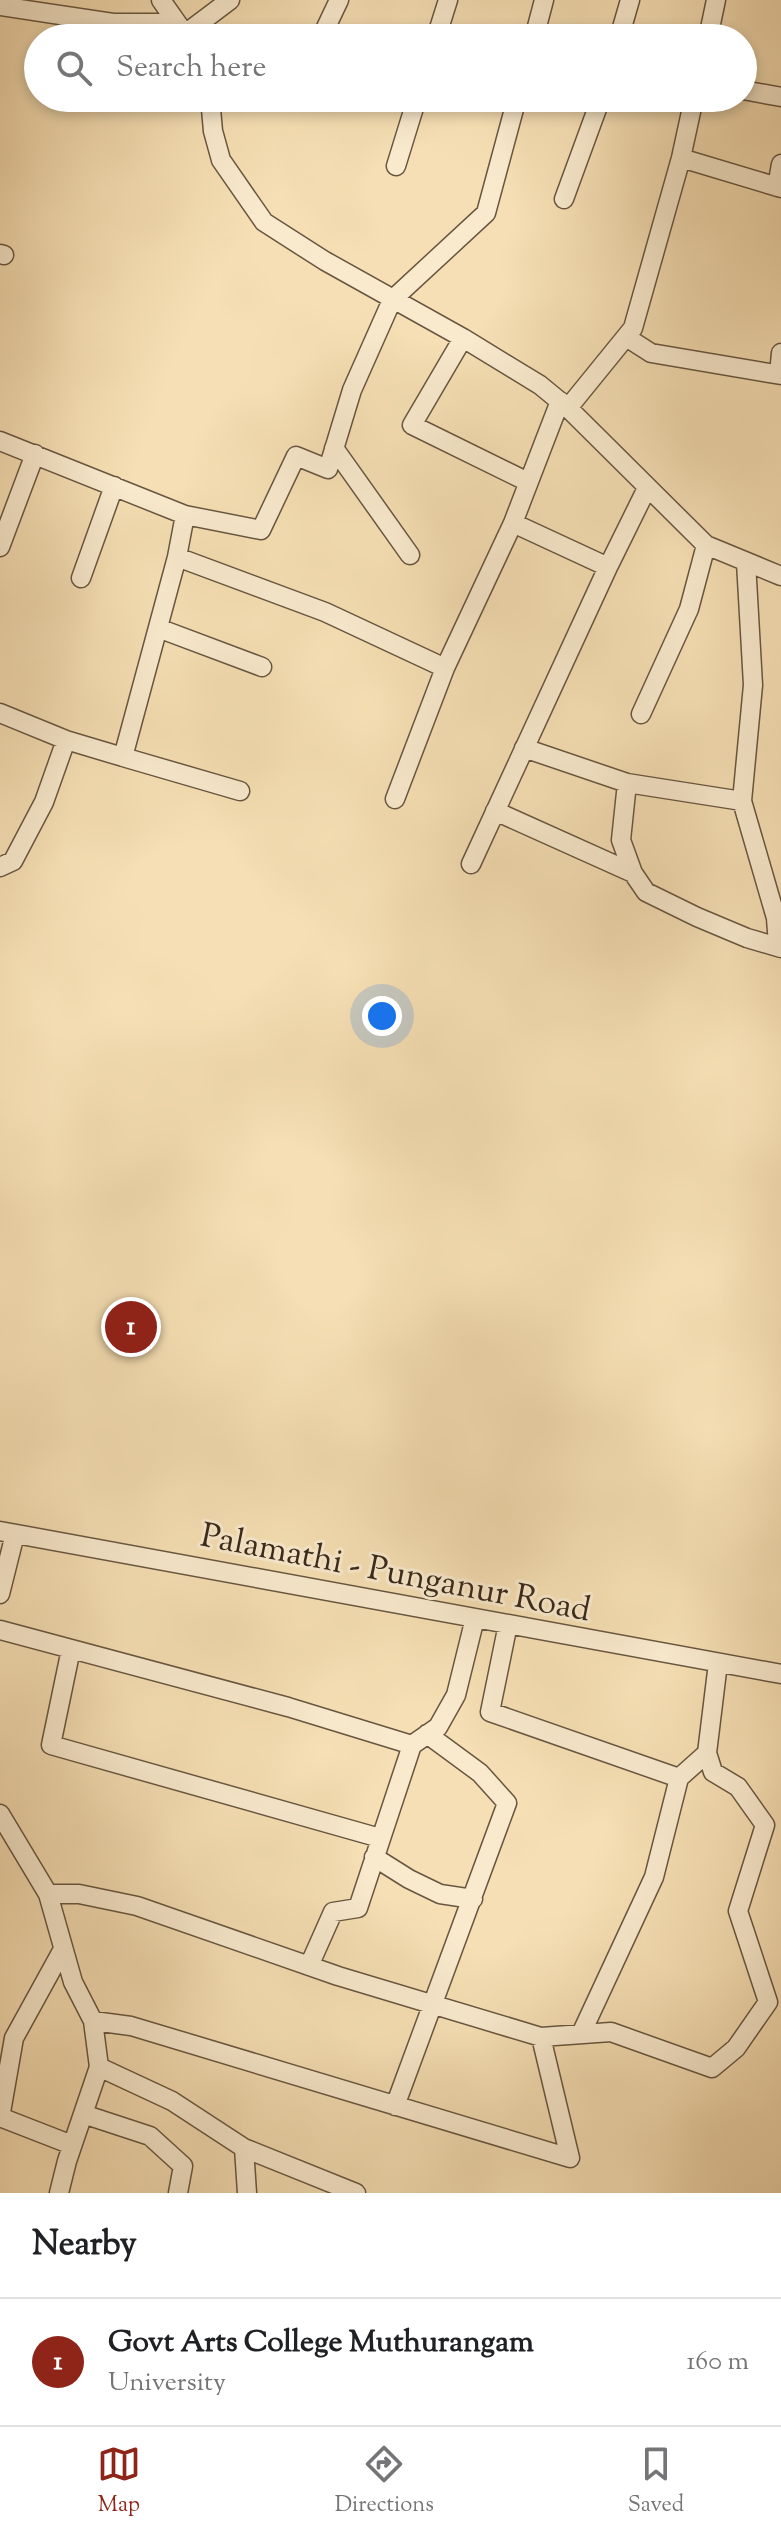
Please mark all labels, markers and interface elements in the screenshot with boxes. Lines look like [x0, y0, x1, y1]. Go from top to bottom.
search box [24, 24, 757, 112]
icon: search [52, 46, 96, 90]
text: Search here [116, 47, 266, 90]
your location [362, 996, 402, 1036]
pin: 1 [105, 1297, 157, 1357]
street label: Palamathi - Punganur Road [196, 1513, 595, 1636]
text: Nearby [32, 2221, 137, 2270]
text: Govt Arts College Muthurangam [108, 2322, 534, 2365]
text: 1 [54, 2344, 62, 2381]
text: 160 m [686, 2344, 749, 2381]
text: University [108, 2365, 226, 2402]
tab: Map [97, 2442, 141, 2522]
tab: Directions [335, 2442, 434, 2522]
tab: Saved [628, 2442, 684, 2522]

